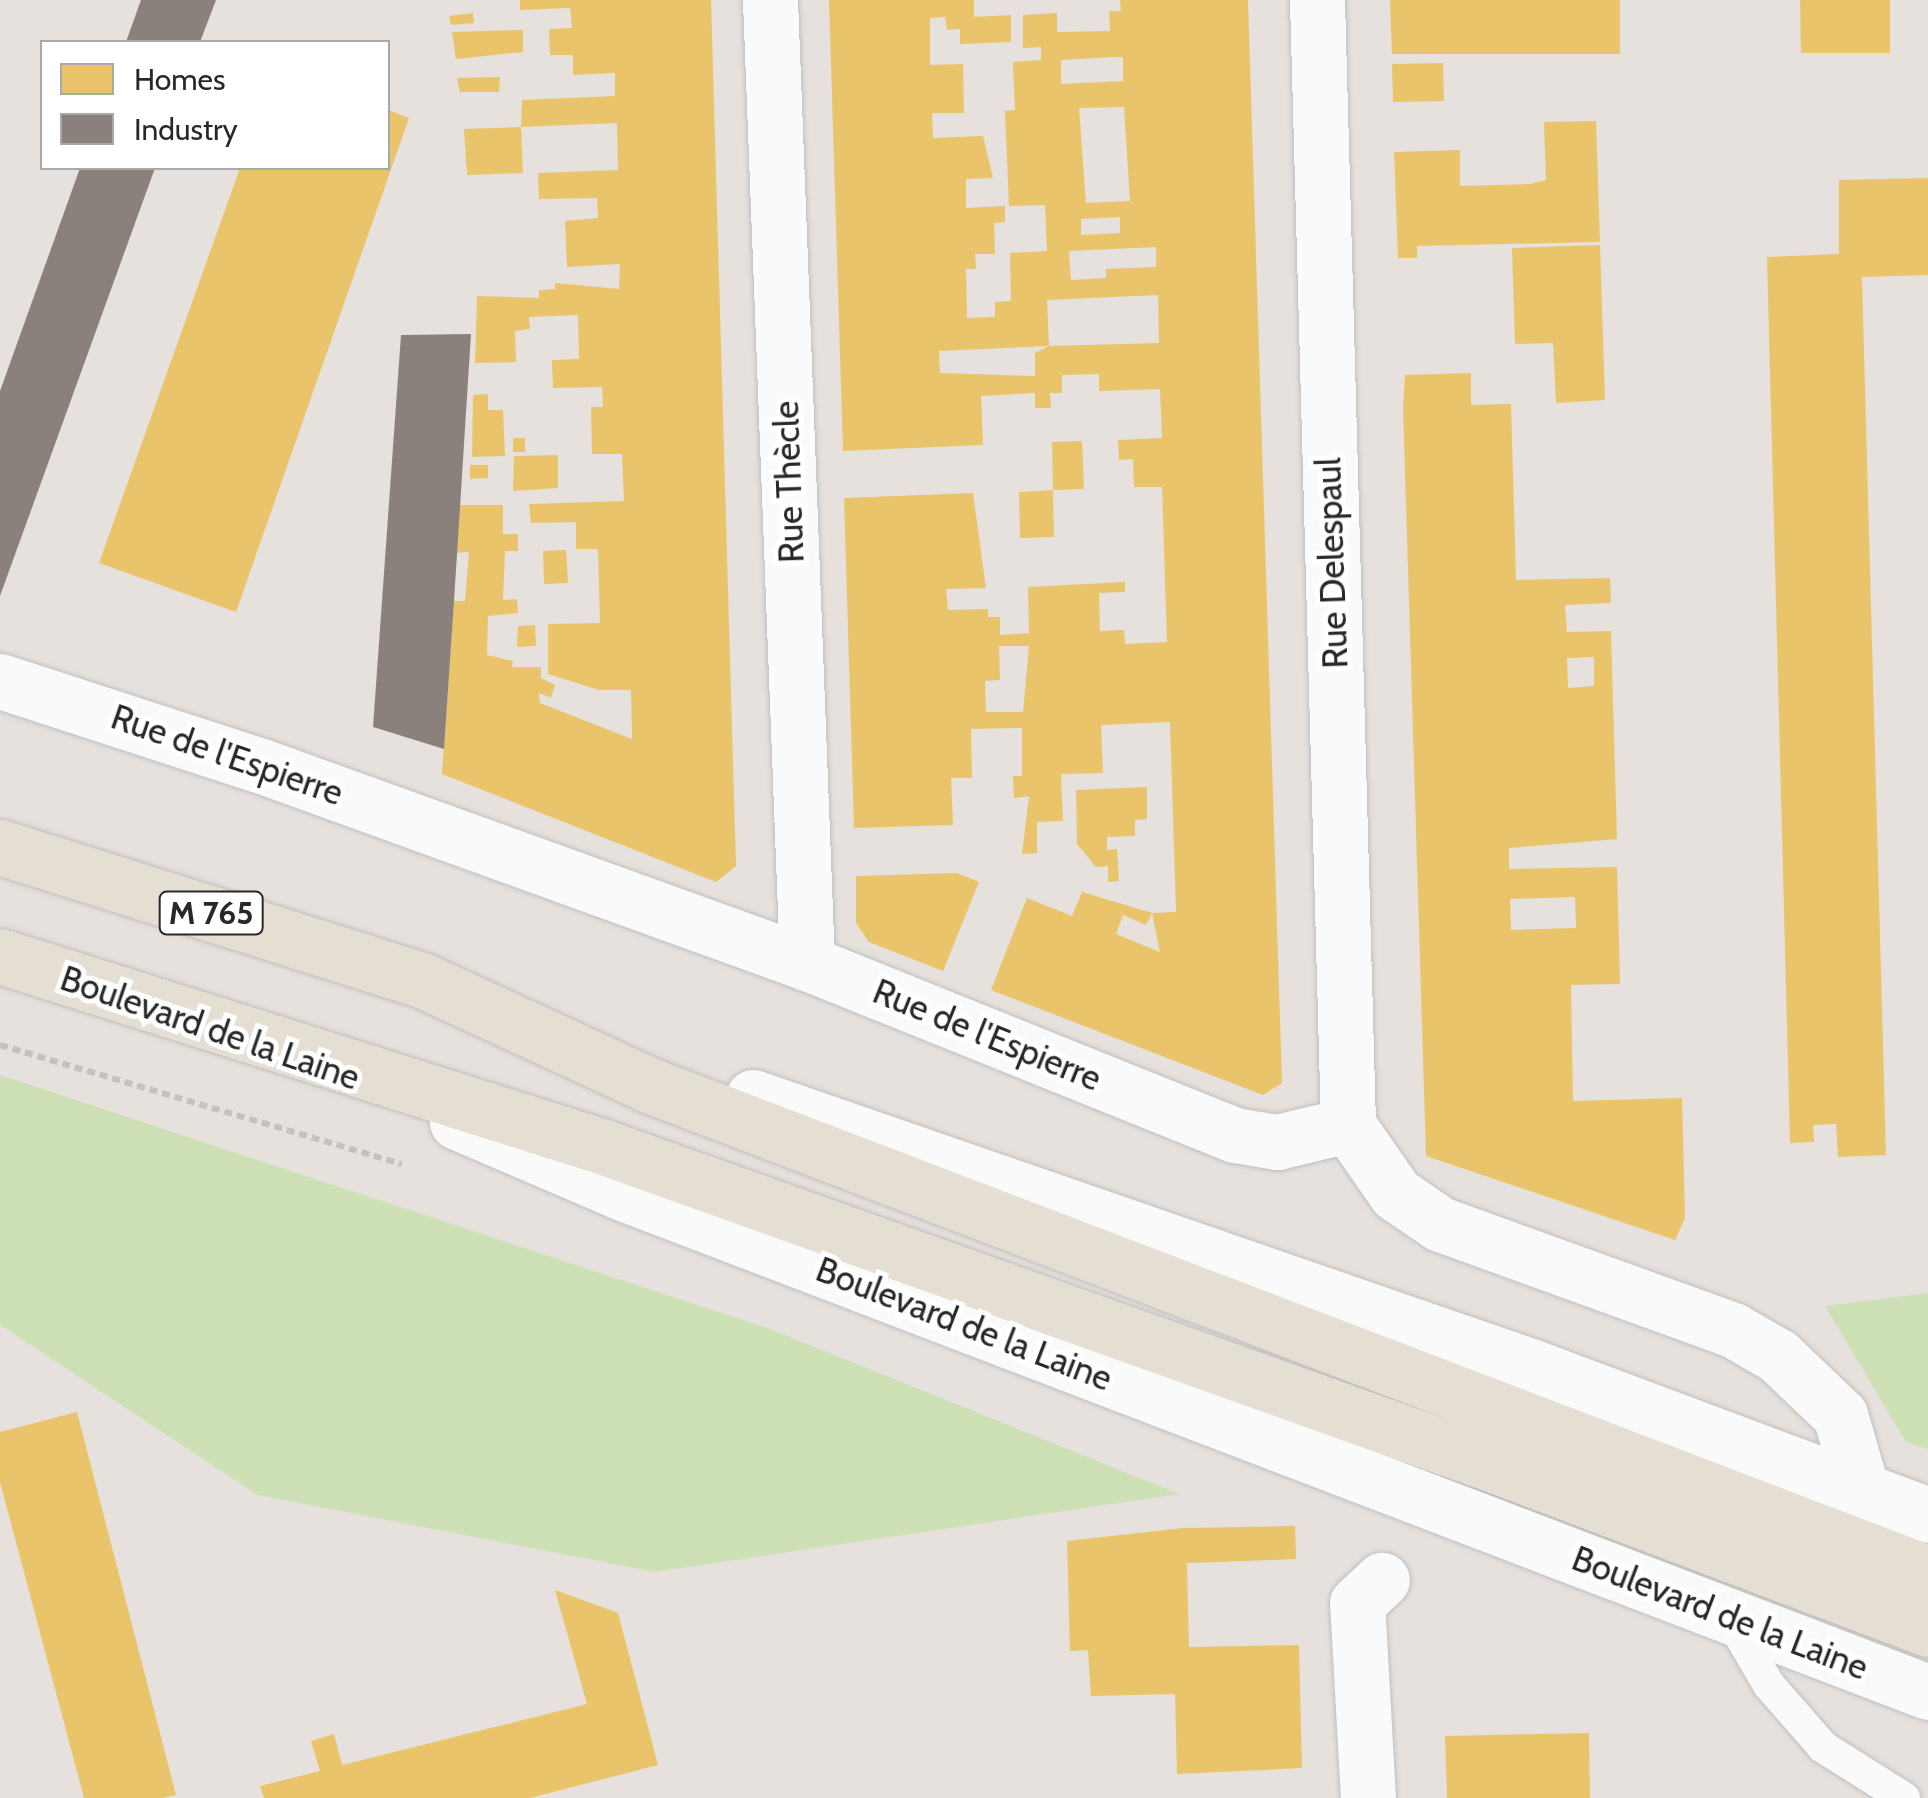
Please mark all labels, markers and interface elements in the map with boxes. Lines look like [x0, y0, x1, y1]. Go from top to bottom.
legend [40, 40, 390, 170]
text: Homes [134, 61, 225, 98]
text: Industry [134, 111, 238, 148]
street label: Rue Thècle [765, 400, 813, 564]
street label: Rue Delespaul [1307, 457, 1357, 669]
street label: Rue de l'Espierre [106, 696, 348, 814]
road number: M 765 [158, 886, 264, 940]
street label: Boulevard de la Laine [55, 957, 365, 1099]
street label: Rue de l'Espierre [867, 970, 1107, 1100]
street label: Boulevard de la Laine [810, 1248, 1118, 1400]
street label: Boulevard de la Laine [1566, 1537, 1874, 1689]

